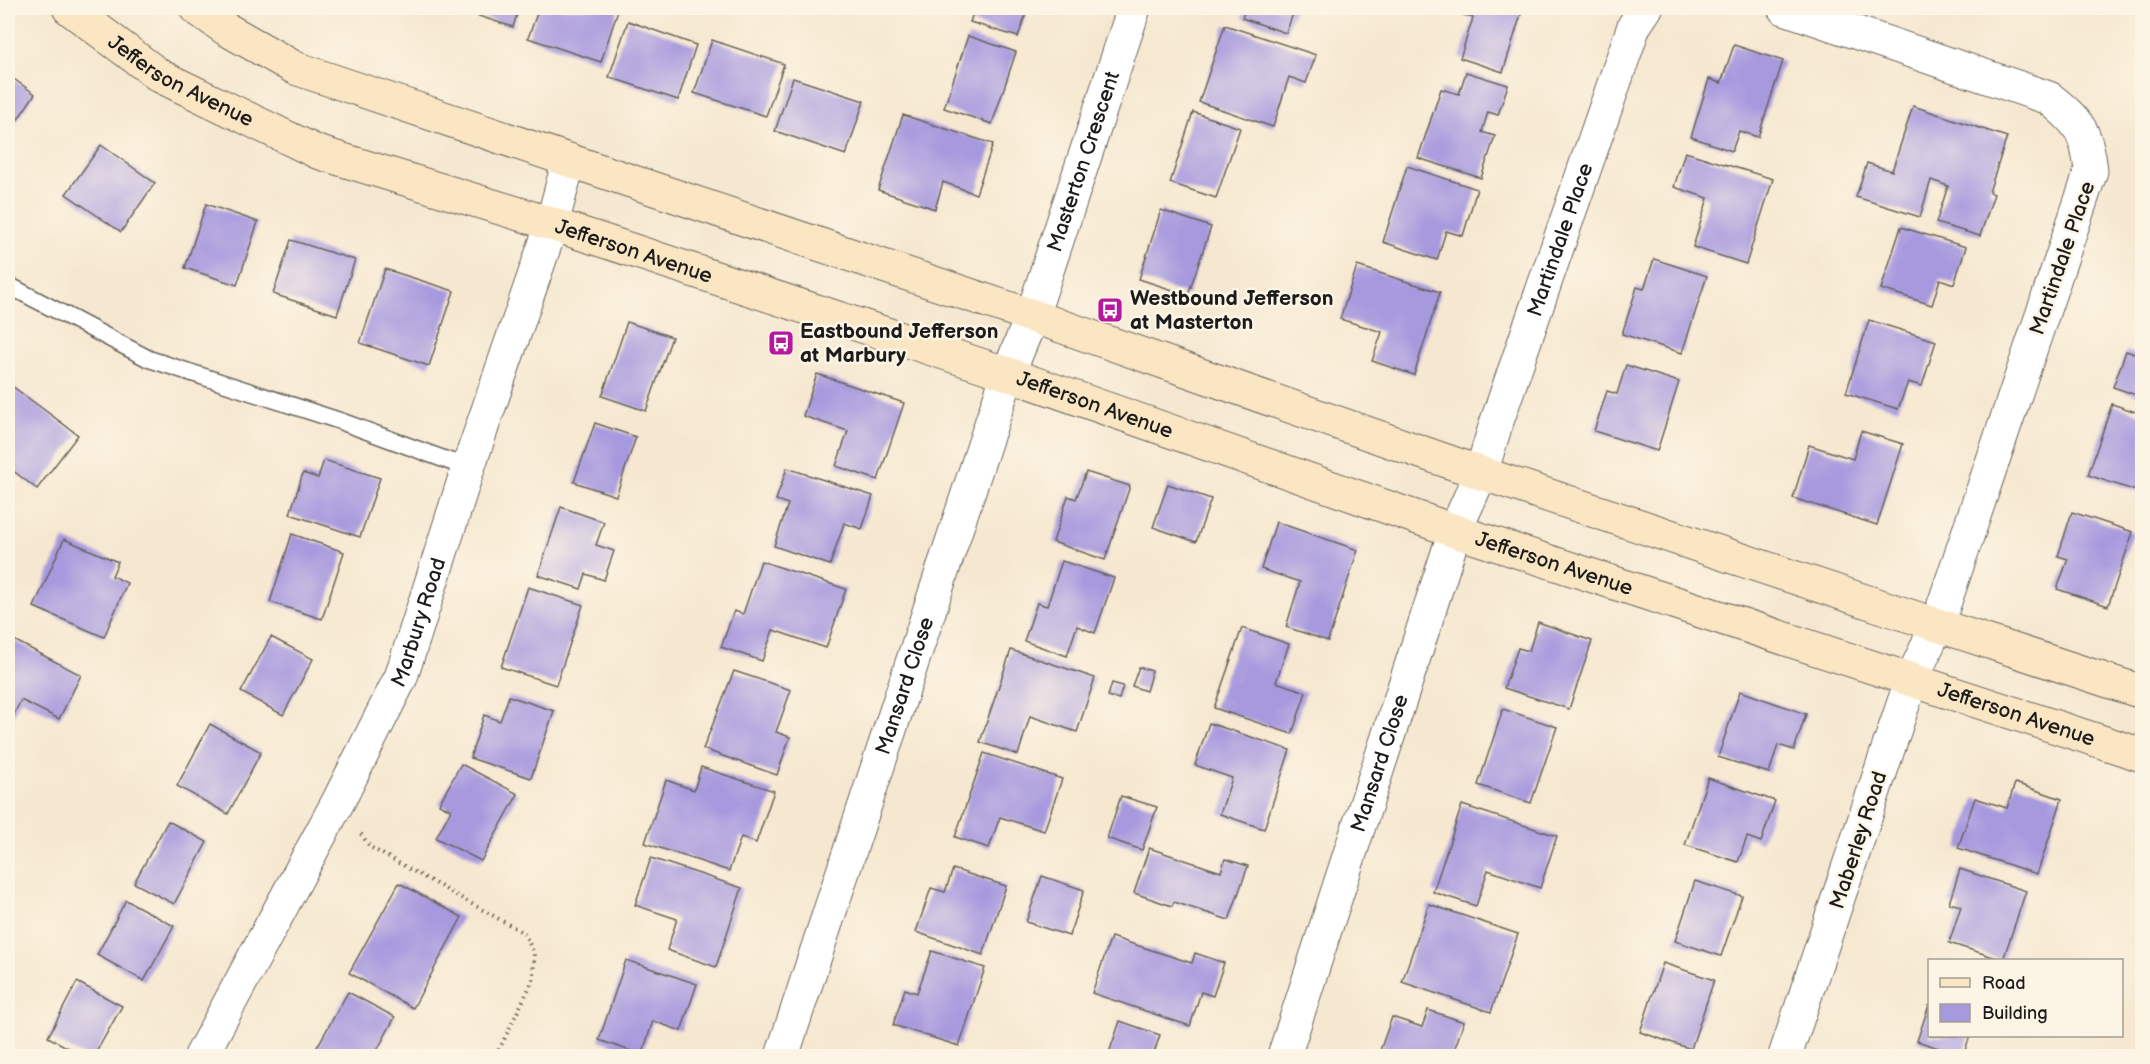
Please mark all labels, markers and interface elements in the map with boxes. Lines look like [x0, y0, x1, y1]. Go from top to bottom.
street label: Jefferson Avenue [103, 30, 257, 132]
street label: Masterton Crescent [1042, 68, 1125, 255]
street label: Martindale Place [1522, 160, 1599, 320]
street label: Martindale Place [2024, 178, 2100, 338]
street label: Jefferson Avenue [552, 214, 716, 289]
place label: Westbound Jefferson at Masterton [1130, 286, 1334, 335]
bus stop icon: Westbound Jefferson at Masterton [1095, 295, 1125, 325]
place label: Eastbound Jefferson at Marbury [800, 319, 998, 368]
bus stop icon: Eastbound Jefferson at Marbury [766, 328, 796, 358]
street label: Jefferson Avenue [1013, 366, 1176, 444]
street label: Jefferson Avenue [1472, 527, 1636, 601]
street label: Marbury Road [386, 555, 451, 691]
street label: Mansard Close [871, 614, 939, 758]
street label: Jefferson Avenue [1934, 677, 2098, 752]
street label: Mansard Close [1346, 691, 1414, 835]
street label: Maberley Road [1824, 768, 1892, 912]
legend [1928, 959, 2123, 1037]
text: Road [1982, 973, 2026, 994]
text: Building [1982, 1003, 2048, 1024]

